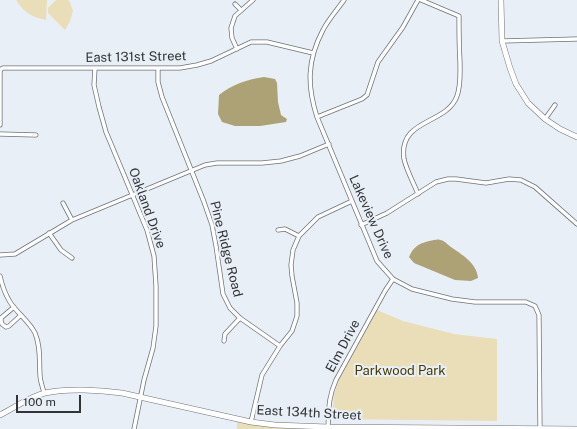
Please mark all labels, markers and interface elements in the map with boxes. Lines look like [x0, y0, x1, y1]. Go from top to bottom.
street label: East 131st Street [85, 48, 187, 66]
street label: Oakland Drive [125, 166, 169, 250]
street label: Lakeview Drive [346, 173, 396, 261]
street label: Pine Ridge Road [207, 199, 245, 299]
street label: Elm Drive [323, 317, 363, 375]
park label: Parkwood Park [354, 363, 446, 379]
scale bar [18, 387, 83, 413]
text: 100 m [23, 395, 56, 409]
street label: East 134th Street [256, 402, 362, 424]

